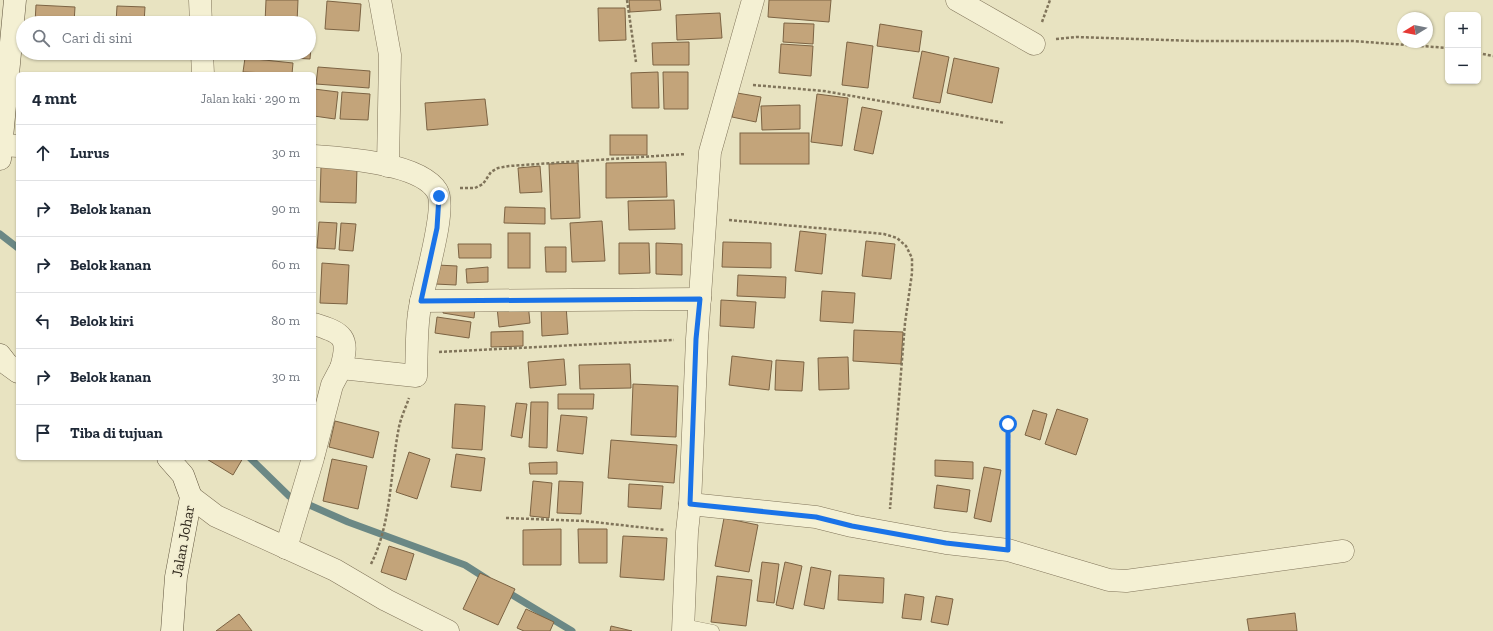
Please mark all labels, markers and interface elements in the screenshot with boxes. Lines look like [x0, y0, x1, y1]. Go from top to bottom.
north arrow [1397, 12, 1433, 48]
map controls [1445, 12, 1481, 84]
button: + [1445, 12, 1481, 48]
search box [16, 16, 316, 60]
icon: search [30, 27, 52, 49]
text: Cari di sini [62, 29, 132, 47]
button: − [1445, 48, 1481, 84]
text: 4 mnt [32, 88, 77, 108]
text: Jalan kaki · 290 m [201, 91, 300, 106]
icon: ahead [32, 142, 54, 164]
text: Lurus [70, 144, 109, 162]
text: 30 m [272, 145, 300, 160]
route end [430, 187, 448, 205]
icon: right [32, 198, 54, 220]
text: Belok kanan [70, 200, 151, 218]
text: 90 m [271, 201, 300, 216]
icon: right [32, 254, 54, 276]
text: Belok kanan [70, 256, 151, 274]
text: 60 m [271, 257, 300, 272]
icon: left [32, 310, 54, 332]
text: Belok kiri [70, 312, 134, 330]
text: 80 m [271, 313, 300, 328]
icon: right [32, 366, 54, 388]
text: Belok kanan [70, 368, 151, 386]
text: 30 m [272, 369, 300, 384]
route start [999, 415, 1017, 433]
icon: arrive [32, 422, 54, 444]
text: Tiba di tujuan [70, 424, 163, 442]
street label: Jalan Johar [168, 504, 198, 578]

